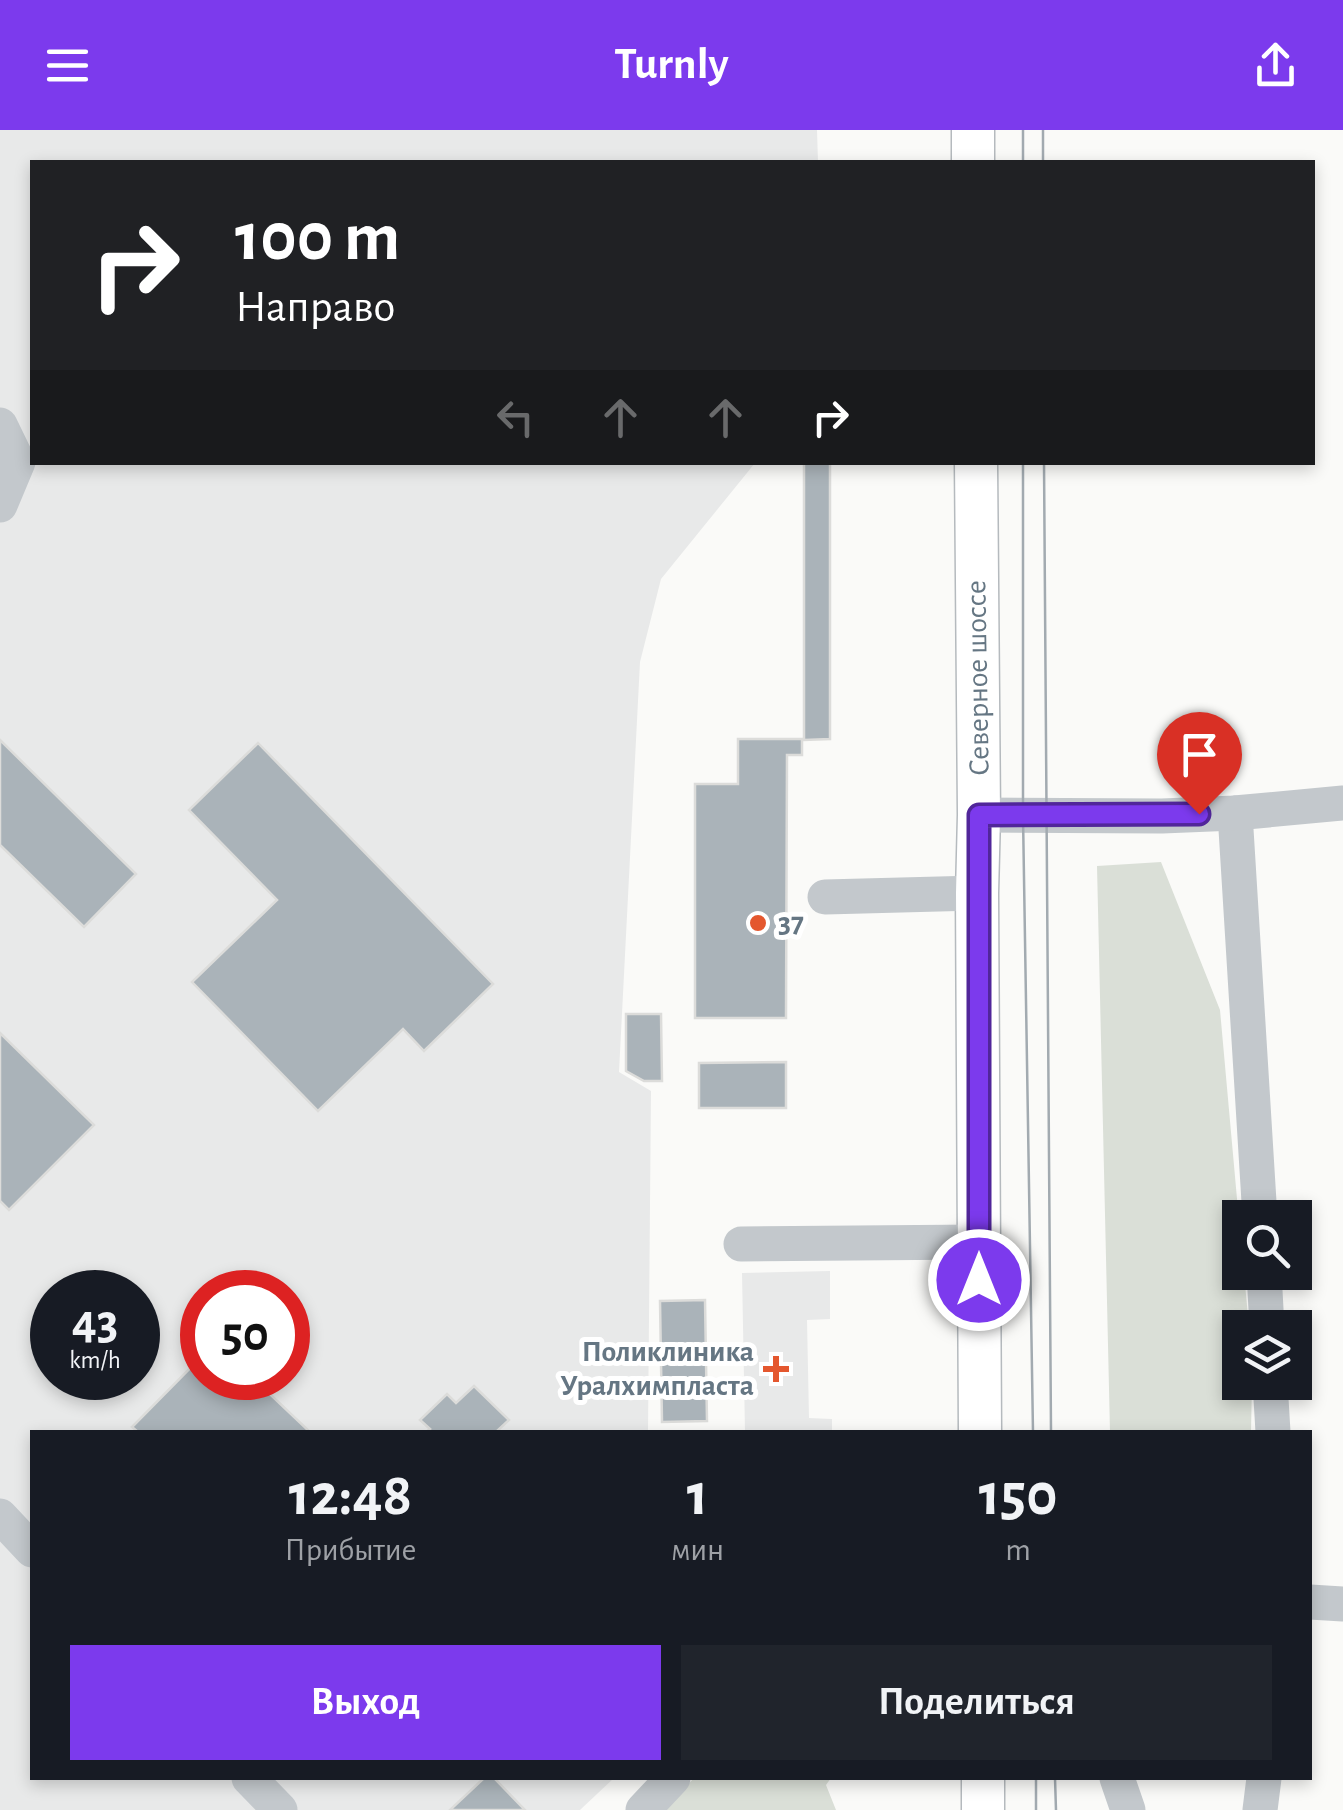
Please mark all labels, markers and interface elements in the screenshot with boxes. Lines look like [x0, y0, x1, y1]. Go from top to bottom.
icon: menu [40, 38, 95, 93]
icon: share [1248, 38, 1303, 93]
text: Turnly [614, 42, 729, 87]
icon: right [70, 200, 200, 330]
text: 100 m [235, 203, 400, 273]
text: Направо [235, 285, 395, 330]
icon: left [488, 390, 543, 445]
icon: ahead [593, 390, 648, 445]
icon: ahead [698, 390, 753, 445]
icon: right [803, 390, 858, 445]
street label: Северное шоссе [961, 580, 995, 776]
pin [1157, 712, 1242, 815]
icon: arrive [1172, 727, 1227, 782]
place label: 37 [778, 908, 804, 938]
marker: 37 [747, 912, 769, 934]
map controls [1222, 1200, 1312, 1400]
button: search [1222, 1200, 1312, 1290]
position arrow [927, 1228, 1031, 1332]
speed limit sign: 50 [180, 1270, 310, 1400]
text: 43 [72, 1298, 118, 1348]
button: layers [1222, 1310, 1312, 1400]
place label: Поликлиника Уралхимпласта [560, 1337, 754, 1401]
text: km/h [69, 1348, 121, 1373]
marker: Поликлиника Уралхимпласта [763, 1356, 789, 1382]
text: 12:48 [289, 1466, 412, 1526]
text: 1 [687, 1466, 708, 1526]
text: 150 [979, 1466, 1057, 1526]
text: Прибытие [285, 1534, 416, 1566]
text: мин [671, 1534, 724, 1566]
text: m [1005, 1534, 1031, 1566]
button: Выход [70, 1645, 661, 1760]
button: Поделиться [681, 1645, 1272, 1760]

